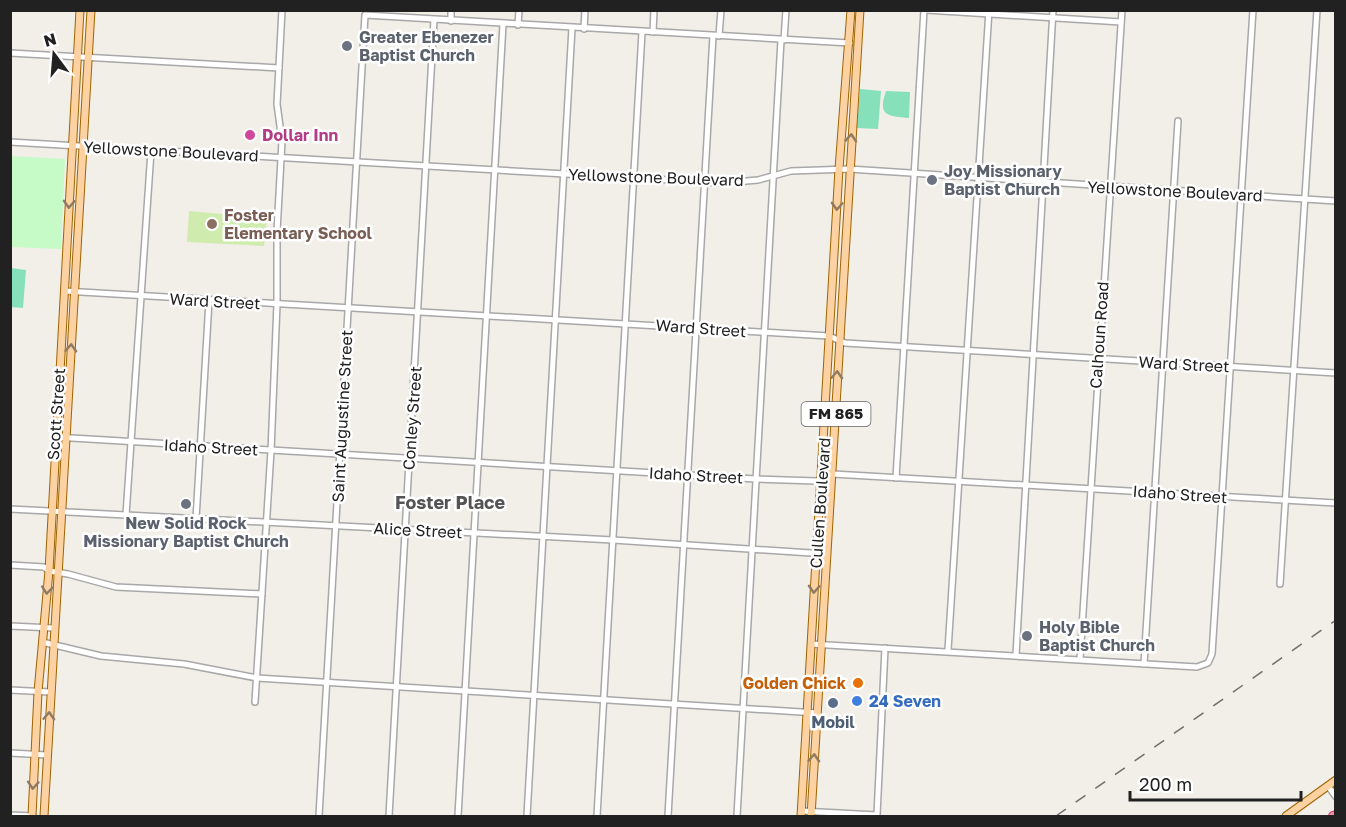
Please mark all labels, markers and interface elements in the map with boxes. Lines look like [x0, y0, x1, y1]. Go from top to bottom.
north arrow [24, 24, 84, 84]
place label: Greater Ebenezer Baptist Church [359, 27, 494, 65]
text: N [41, 28, 58, 51]
marker: Greater Ebenezer Baptist Church [340, 39, 354, 53]
place label: Dollar Inn [262, 125, 338, 145]
marker: Dollar Inn [243, 128, 257, 142]
one-way arrow [845, 134, 858, 143]
street label: Yellowstone Boulevard [83, 136, 259, 166]
place label: Joy Missionary Baptist Church [944, 161, 1062, 199]
street label: Yellowstone Boulevard [568, 164, 744, 190]
marker: Joy Missionary Baptist Church [925, 173, 939, 187]
street label: Yellowstone Boulevard [1087, 176, 1263, 206]
one-way arrow [63, 200, 76, 209]
one-way arrow [830, 202, 843, 211]
place label: Foster Elementary School [224, 205, 373, 243]
marker: Foster Elementary School [205, 217, 219, 231]
street label: Calhoun Road [1085, 281, 1113, 389]
street label: Ward Street [169, 289, 261, 313]
street label: Ward Street [655, 315, 747, 341]
street label: Saint Augustine Street [327, 329, 357, 503]
one-way arrow [65, 344, 78, 353]
street label: Ward Street [1138, 352, 1230, 376]
street label: Conley Street [398, 365, 426, 471]
street label: Scott Street [43, 367, 69, 461]
one-way arrow [831, 370, 844, 379]
road number: FM 865 [802, 402, 870, 426]
street label: Idaho Street [163, 435, 259, 459]
street label: Cullen Boulevard [805, 437, 835, 569]
street label: Idaho Street [648, 463, 744, 487]
street label: Idaho Street [1132, 481, 1228, 507]
district label: Foster Place [395, 491, 505, 513]
marker: New Solid Rock Missionary Baptist Church [179, 497, 193, 511]
place label: New Solid Rock Missionary Baptist Church [83, 513, 289, 551]
street label: Alice Street [373, 518, 463, 542]
one-way arrow [808, 585, 821, 594]
one-way arrow [41, 586, 54, 595]
place label: Holy Bible Baptist Church [1039, 617, 1155, 655]
marker: Holy Bible Baptist Church [1020, 629, 1034, 643]
place label: Golden Chick [742, 673, 847, 693]
marker: Golden Chick [851, 676, 865, 690]
place label: 24 Seven [869, 691, 941, 711]
marker: 24 Seven [850, 694, 864, 708]
marker: Mobil [826, 696, 840, 710]
one-way arrow [42, 711, 55, 720]
place label: Mobil [811, 712, 855, 732]
one-way arrow [808, 754, 821, 763]
scale bar [1130, 764, 1301, 802]
text: 200 m [1139, 773, 1192, 795]
one-way arrow [27, 780, 40, 789]

